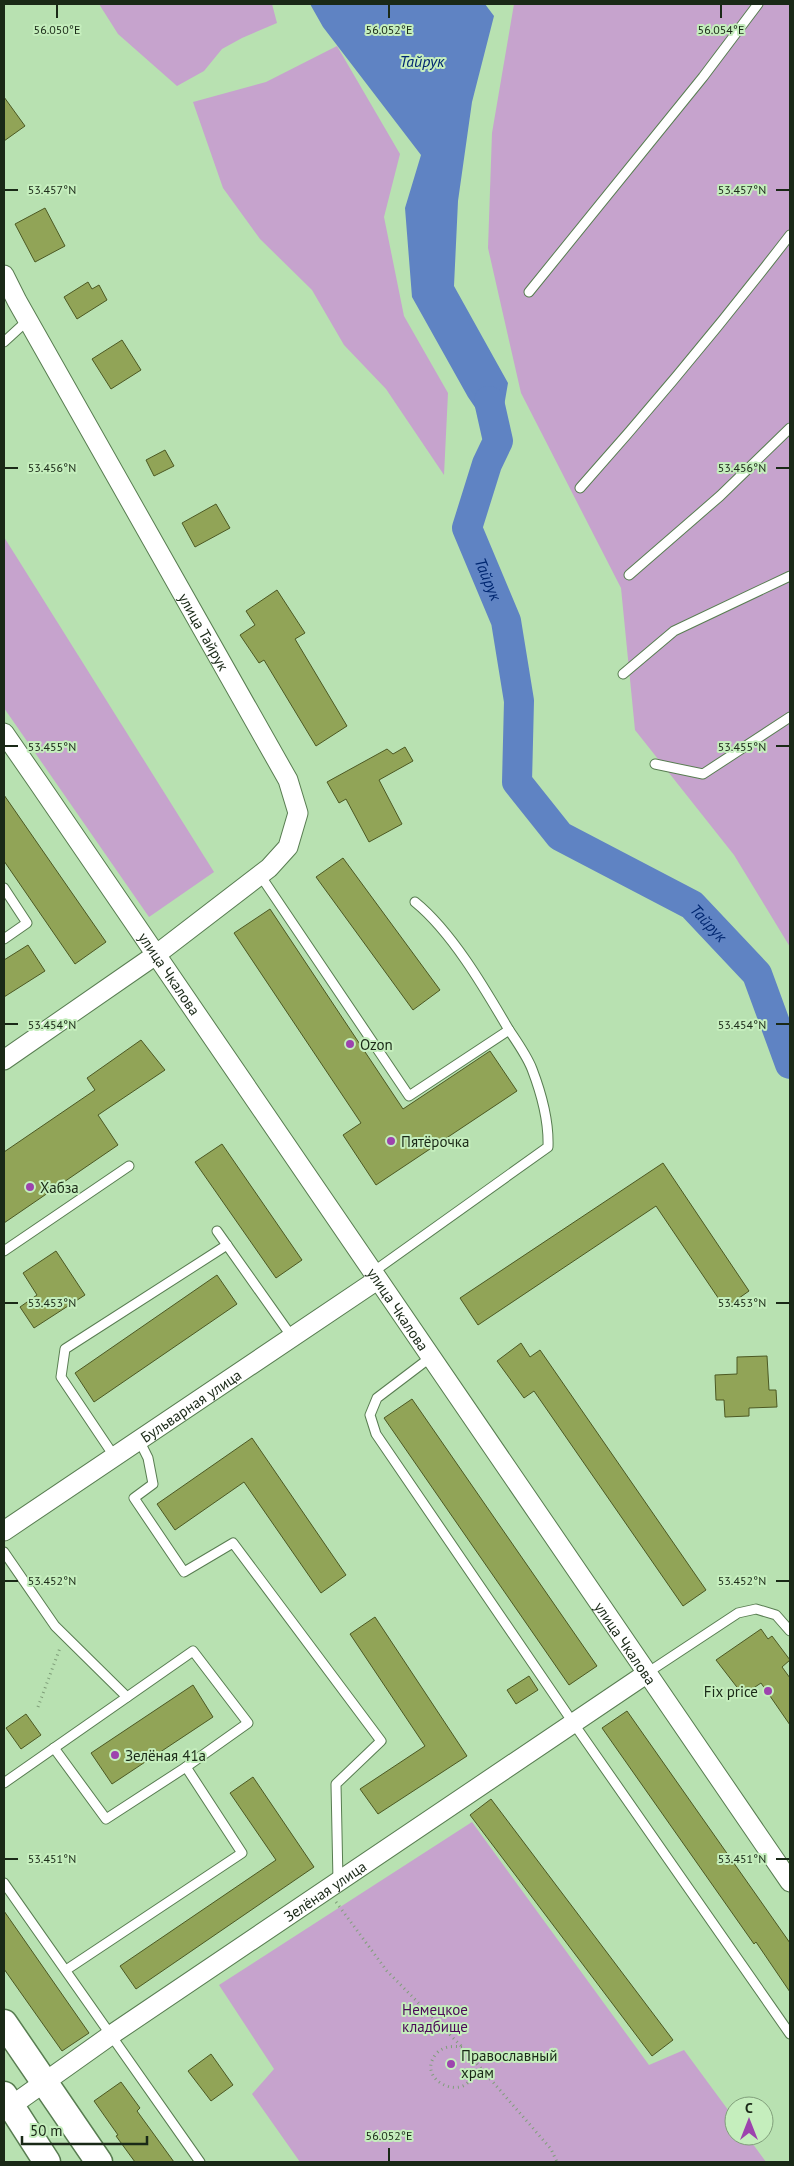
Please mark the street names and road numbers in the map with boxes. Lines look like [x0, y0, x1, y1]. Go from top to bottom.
street label: улица Тайрук [175, 589, 234, 675]
street label: улица Чкалова [135, 928, 205, 1019]
street label: улица Чкалова [363, 1264, 433, 1354]
street label: Бульварная улица [137, 1365, 245, 1446]
street label: улица Чкалова [591, 1598, 661, 1688]
street label: Зелёная улица [280, 1856, 370, 1925]

